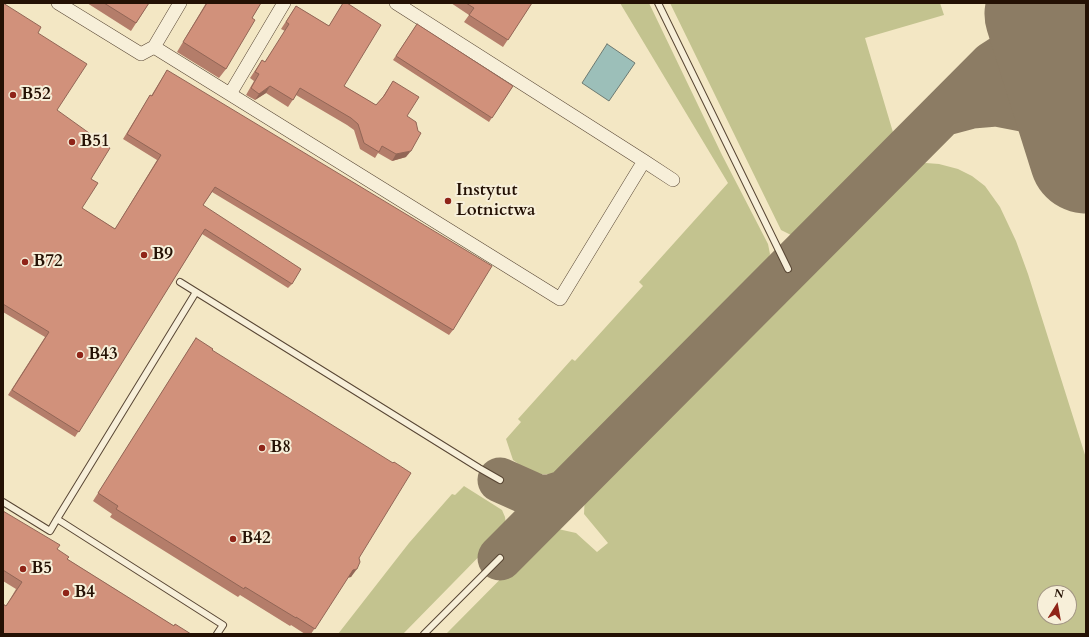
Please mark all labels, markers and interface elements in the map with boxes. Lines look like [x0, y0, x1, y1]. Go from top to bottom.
place label: B52 [21, 85, 51, 105]
marker: B52 [8, 90, 18, 100]
place label: B51 [80, 132, 110, 152]
marker: B51 [67, 137, 77, 147]
place label: Instytut Lotnictwa [456, 181, 535, 221]
marker: Instytut Lotnictwa [443, 196, 453, 206]
place label: B9 [152, 245, 173, 265]
marker: B9 [139, 250, 149, 260]
place label: B72 [33, 252, 63, 272]
marker: B72 [20, 257, 30, 267]
place label: B43 [88, 345, 118, 365]
marker: B43 [75, 350, 85, 360]
place label: B8 [270, 438, 291, 458]
marker: B8 [257, 443, 267, 453]
place label: B42 [241, 529, 271, 549]
marker: B42 [228, 534, 238, 544]
place label: B5 [31, 559, 52, 579]
marker: B5 [18, 564, 28, 574]
place label: B4 [74, 583, 95, 603]
north arrow [1037, 585, 1077, 625]
text: N [1053, 585, 1065, 602]
marker: B4 [61, 588, 71, 598]

